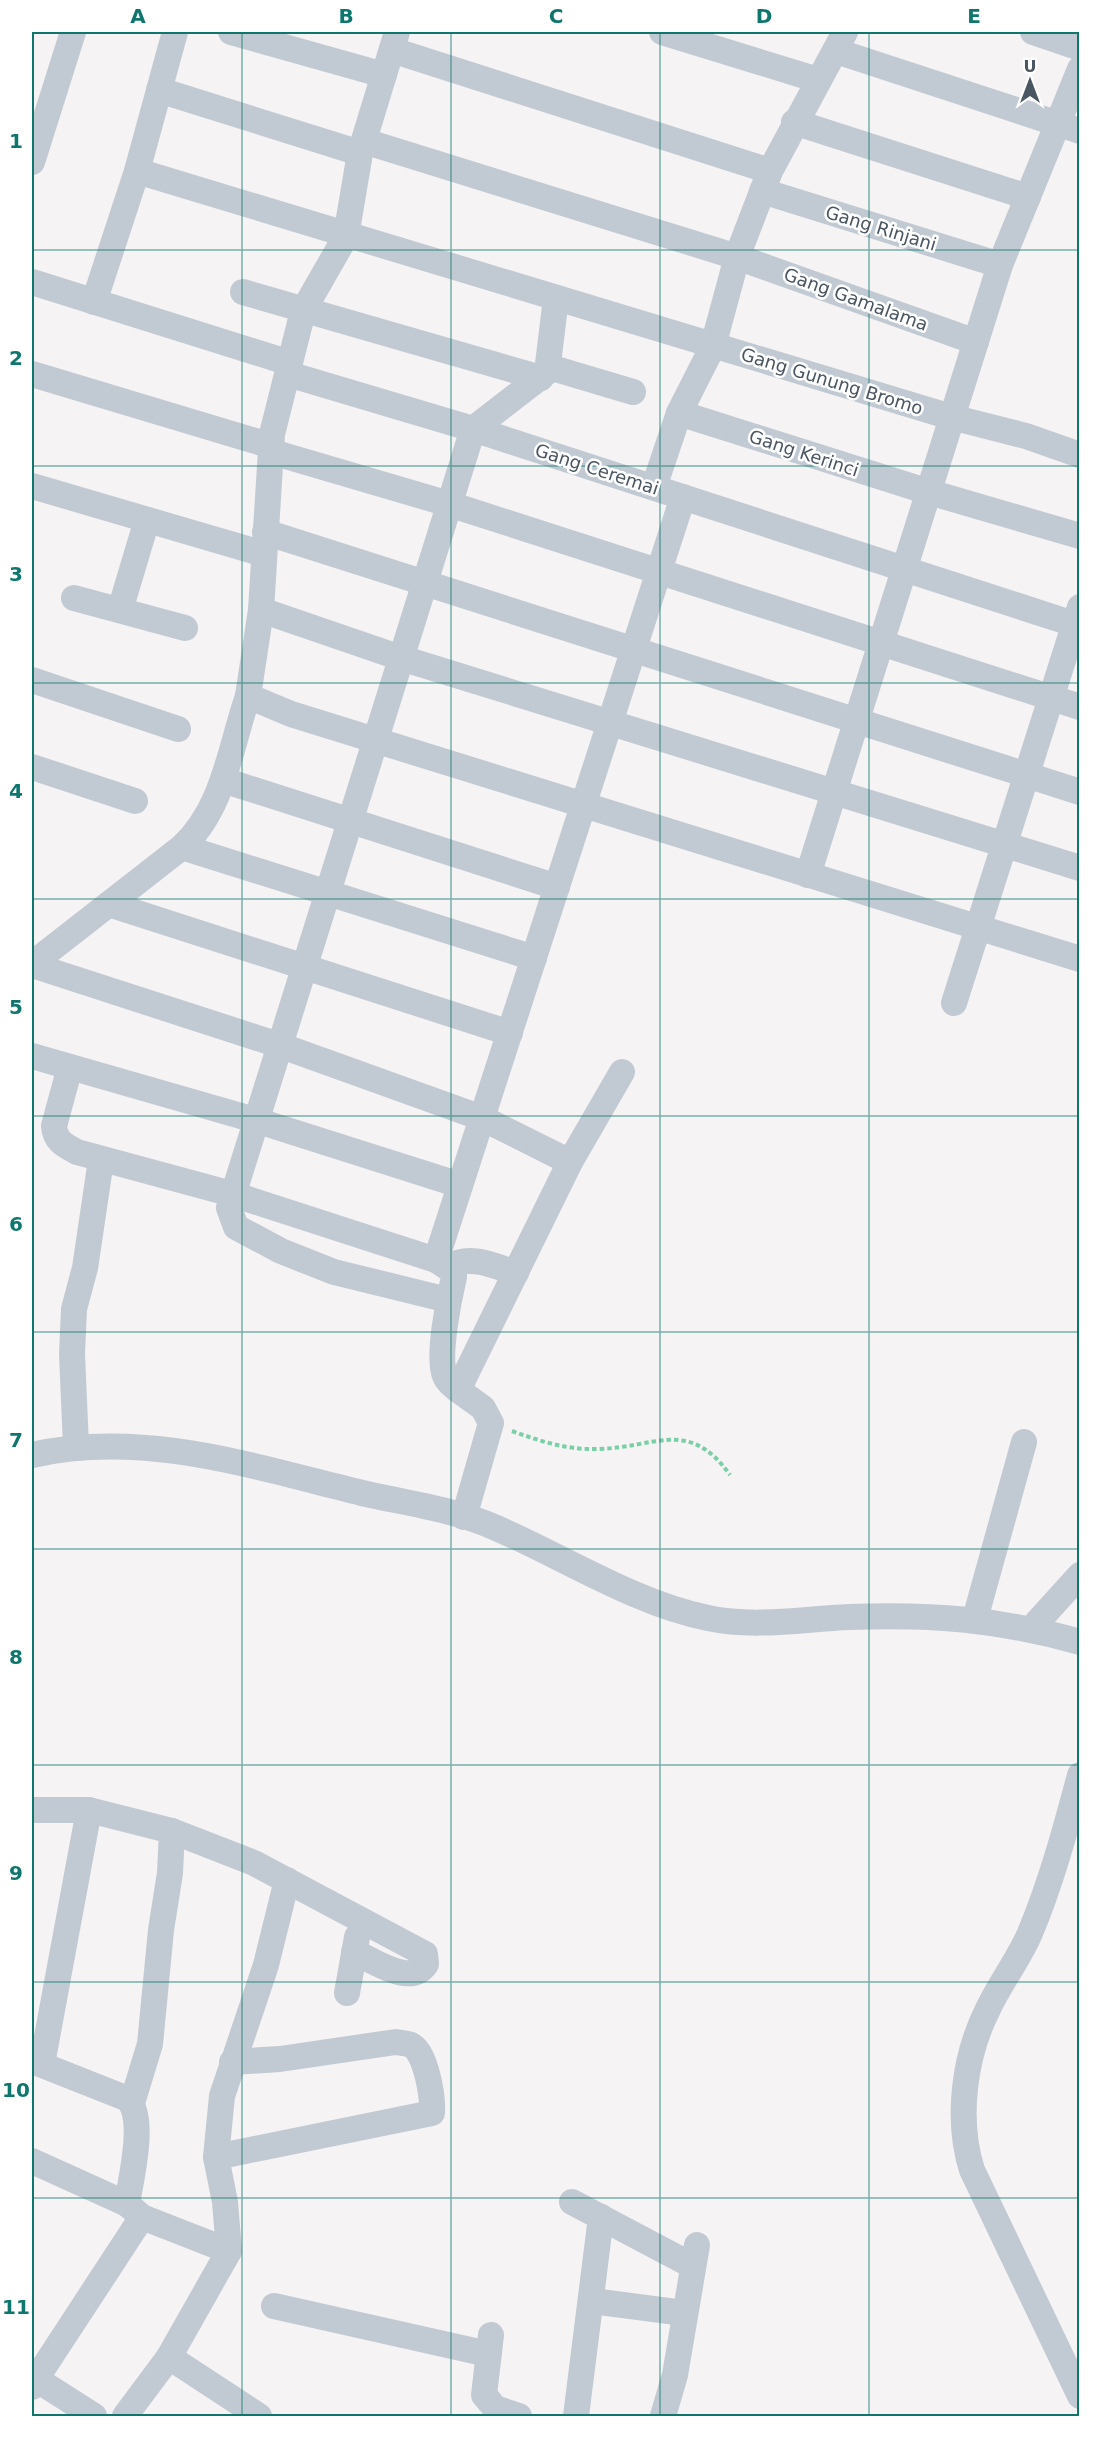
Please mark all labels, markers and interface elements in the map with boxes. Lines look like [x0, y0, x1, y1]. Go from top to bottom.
text: A [130, 4, 146, 28]
text: B [338, 4, 354, 28]
text: C [549, 4, 563, 28]
text: D [756, 4, 772, 28]
text: E [967, 4, 981, 28]
north arrow [1000, 51, 1060, 111]
text: U [1024, 57, 1037, 76]
text: 1 [9, 129, 23, 153]
street label: Gang Rinjani [823, 201, 939, 255]
street label: Gang Gamalama [781, 263, 931, 335]
street label: Gang Gunung Bromo [738, 343, 926, 419]
text: 2 [9, 346, 23, 370]
street label: Gang Kerinci [746, 425, 862, 481]
street label: Gang Ceremai [532, 439, 662, 499]
text: 3 [9, 562, 23, 586]
text: 4 [9, 779, 23, 803]
text: 5 [9, 995, 23, 1019]
text: 6 [9, 1212, 23, 1236]
text: 7 [9, 1428, 23, 1452]
text: 8 [9, 1645, 23, 1669]
text: 9 [9, 1861, 23, 1885]
text: 10 [2, 2078, 30, 2102]
text: 11 [2, 2295, 30, 2319]

